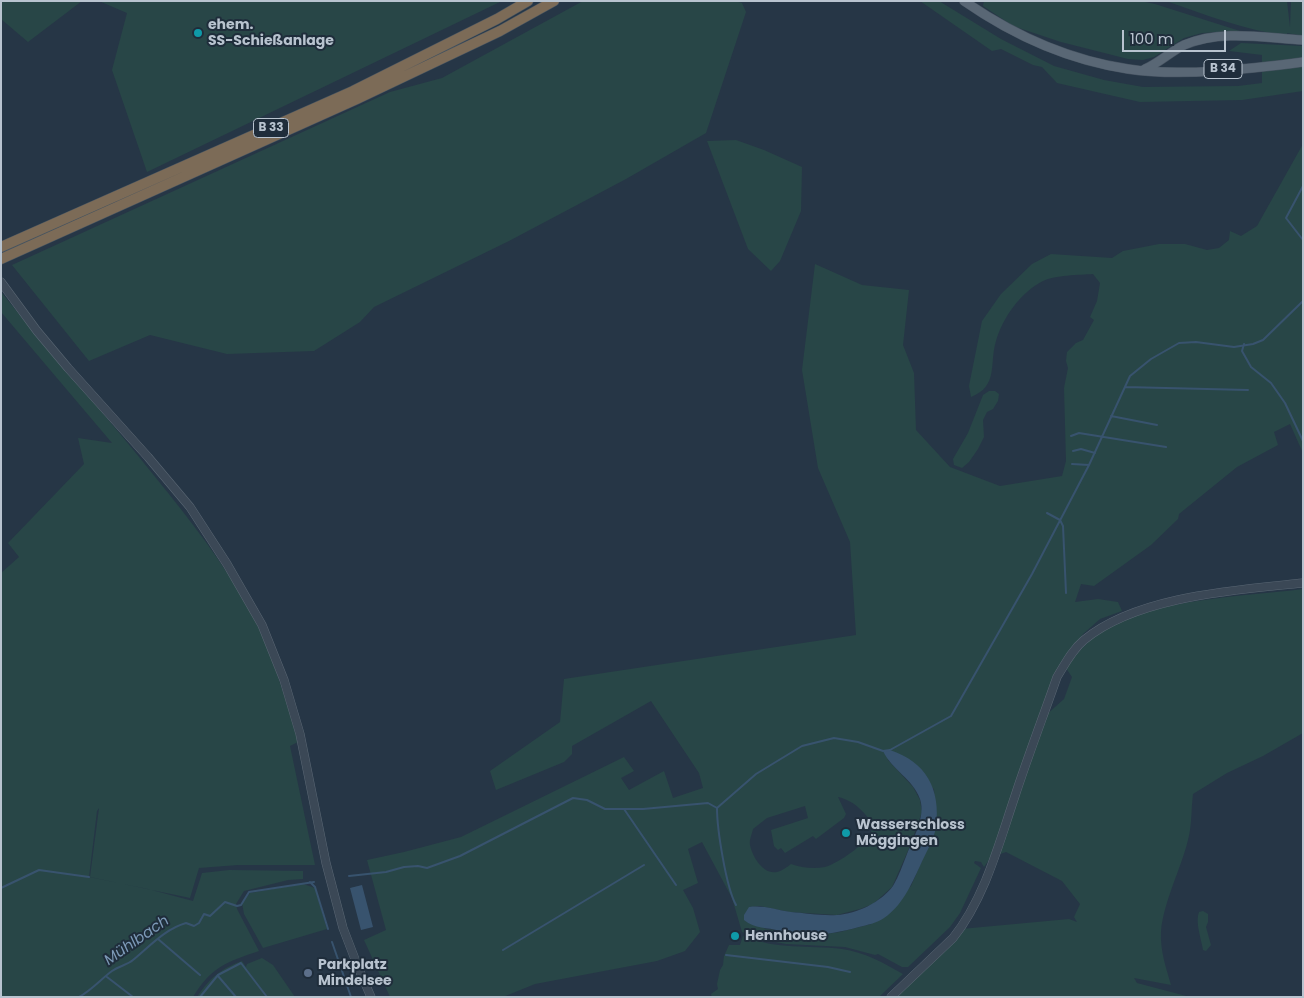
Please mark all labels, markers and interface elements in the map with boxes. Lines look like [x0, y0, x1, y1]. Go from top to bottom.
place label: ehem. SS-Schießanlage [208, 17, 334, 49]
scale bar [1124, 20, 1228, 52]
marker: ehem. SS-Schießanlage [192, 27, 204, 39]
text: 100 m [1130, 28, 1173, 49]
road number: B 34 [1204, 60, 1242, 78]
road number: B 33 [254, 119, 288, 138]
place label: Wasserschloss Möggingen [856, 817, 965, 850]
marker: Wasserschloss Möggingen [840, 827, 852, 839]
water label: Mühlbach [101, 912, 173, 970]
place label: Hennhouse [745, 928, 827, 944]
marker: Hennhouse [729, 930, 741, 942]
place label: Parkplatz Mindelsee [318, 957, 392, 990]
marker: Parkplatz Mindelsee [302, 967, 314, 979]

